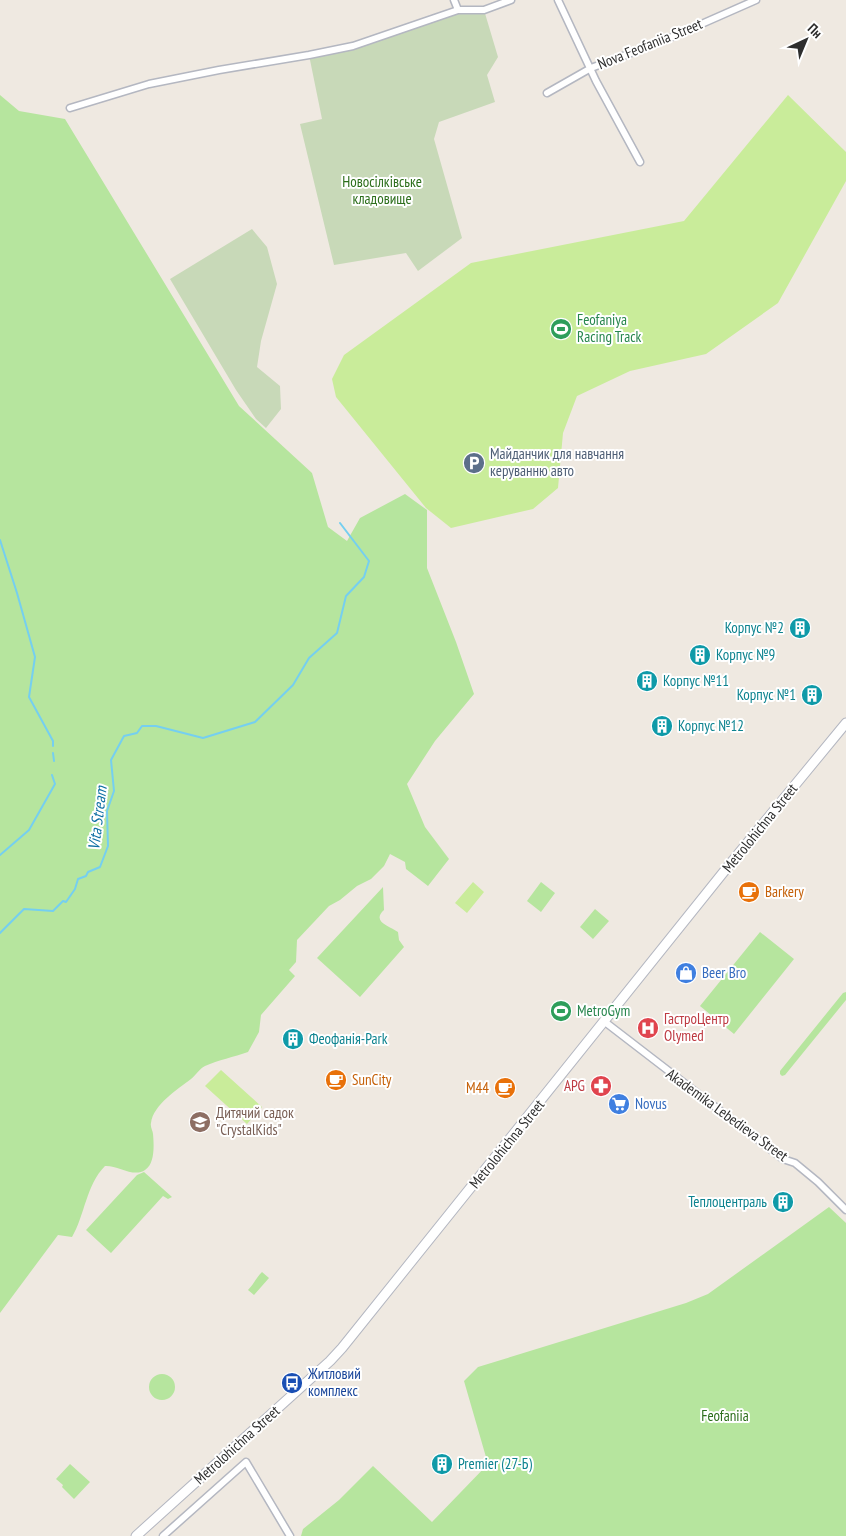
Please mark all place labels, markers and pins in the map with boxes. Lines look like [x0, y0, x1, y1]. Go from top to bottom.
place label: Feofaniya Racing Track [577, 310, 642, 346]
sports icon: Feofaniya Racing Track [549, 317, 573, 341]
place label: Майданчик для навчання керуванню авто [490, 444, 624, 480]
parking icon: Майданчик для навчання керуванню авто [462, 451, 486, 475]
building icon: Корпус №2 [788, 616, 812, 640]
place label: Корпус №2 [725, 618, 784, 637]
building icon: Корпус №9 [688, 643, 712, 667]
place label: Корпус №9 [716, 645, 775, 664]
building icon: Корпус №11 [635, 669, 659, 693]
place label: Корпус №11 [663, 671, 729, 690]
building icon: Корпус №1 [800, 683, 824, 707]
place label: Корпус №1 [737, 685, 796, 704]
building icon: Корпус №12 [650, 714, 674, 738]
place label: Корпус №12 [678, 716, 744, 735]
cafe icon: Barkery [737, 880, 761, 904]
place label: Barkery [765, 882, 804, 901]
shop icon: Beer Bro [674, 961, 698, 985]
place label: Beer Bro [702, 963, 746, 982]
sports icon: MetroGym [549, 999, 573, 1023]
place label: MetroGym [577, 1001, 630, 1020]
place label: ГастроЦентр Olymed [664, 1009, 729, 1045]
hospital icon: ГастроЦентр Olymed [636, 1016, 660, 1040]
building icon: Феофанія-Park [281, 1027, 305, 1051]
place label: Феофанія-Park [309, 1029, 388, 1048]
cafe icon: SunCity [324, 1068, 348, 1092]
place label: SunCity [352, 1070, 392, 1089]
pharmacy icon: APG [589, 1074, 613, 1098]
cafe icon: M44 [493, 1076, 517, 1100]
place label: APG [564, 1076, 585, 1095]
place label: M44 [466, 1078, 489, 1097]
supermarket icon: Novus [607, 1092, 631, 1116]
place label: Novus [635, 1094, 667, 1113]
place label: Дитячий садок "CrystalKids" [216, 1103, 294, 1139]
school or university icon: Дитячий садок "CrystalKids" [188, 1110, 212, 1134]
building icon: Теплоцентраль [771, 1190, 795, 1214]
place label: Теплоцентраль [688, 1192, 767, 1211]
place label: Житловий комплекс [307, 1364, 361, 1400]
bus stop icon: Житловий комплекс [280, 1371, 304, 1395]
building icon: Premier (27-Б) [430, 1452, 454, 1476]
place label: Premier (27-Б) [458, 1454, 532, 1473]

